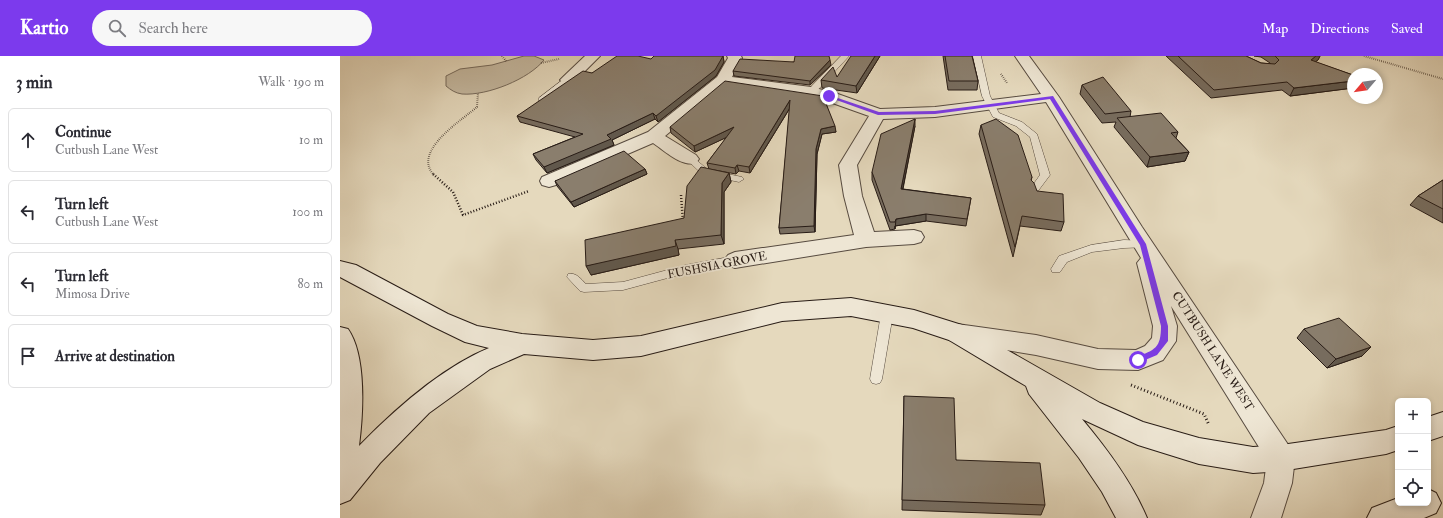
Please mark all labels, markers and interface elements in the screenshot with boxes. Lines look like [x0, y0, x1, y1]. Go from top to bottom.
search box [92, 10, 372, 46]
text: Kartio [20, 16, 68, 40]
icon: search [106, 17, 128, 39]
text: Search here [138, 19, 208, 38]
text: Map [1262, 20, 1288, 37]
text: Directions [1310, 20, 1369, 37]
text: Saved [1391, 20, 1423, 37]
north arrow [1347, 68, 1383, 104]
text: 3 min [16, 72, 53, 93]
text: Walk · 190 m [258, 74, 324, 90]
route end [820, 87, 838, 105]
text: Continue [55, 123, 111, 142]
icon: ahead [17, 129, 39, 151]
text: 10 m [299, 132, 323, 148]
text: Cutbush Lane West [55, 142, 158, 158]
text: Turn left [55, 195, 109, 214]
icon: left [17, 201, 39, 223]
text: 100 m [292, 204, 323, 220]
text: Cutbush Lane West [55, 214, 158, 230]
street label: FUSHSIA GROVE [666, 248, 768, 282]
text: Turn left [55, 267, 109, 286]
icon: left [17, 273, 39, 295]
text: 80 m [297, 276, 323, 292]
text: Mimosa Drive [55, 286, 130, 302]
street label: CUTBUSH LANE WEST [1168, 289, 1257, 414]
icon: arrive [17, 345, 39, 367]
text: Arrive at destination [55, 347, 175, 366]
route start [1129, 351, 1147, 369]
map controls [1395, 398, 1431, 506]
button: + [1395, 398, 1431, 434]
button: − [1395, 434, 1431, 470]
button: locate [1395, 470, 1431, 506]

